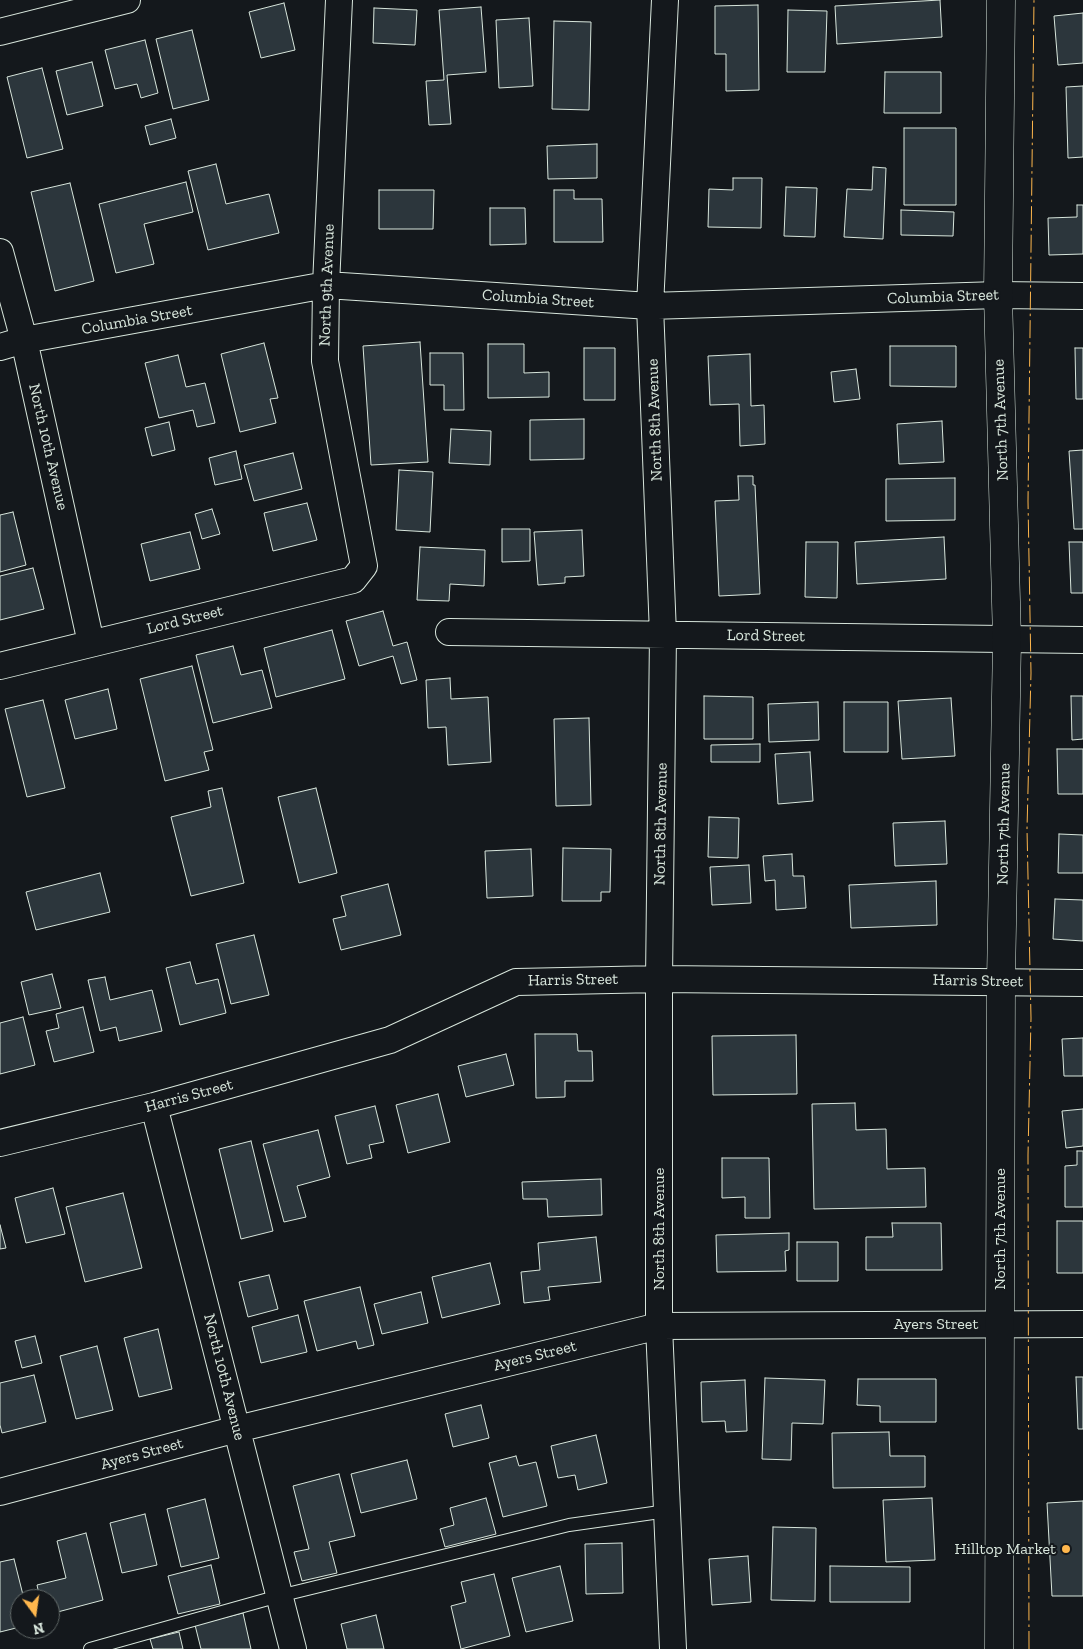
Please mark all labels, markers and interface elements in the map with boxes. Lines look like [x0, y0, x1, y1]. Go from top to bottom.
street label: North 9th Avenue [315, 223, 339, 347]
street label: Columbia Street [887, 285, 999, 309]
street label: Columbia Street [481, 286, 595, 312]
street label: Columbia Street [80, 301, 194, 339]
street label: North 8th Avenue [643, 358, 667, 482]
street label: North 7th Avenue [989, 359, 1013, 481]
street label: North 10th Avenue [24, 382, 72, 512]
street label: Lord Street [145, 601, 225, 639]
street label: Lord Street [727, 626, 805, 646]
street label: North 8th Avenue [650, 762, 672, 886]
street label: North 7th Avenue [993, 763, 1015, 885]
street label: Harris Street [528, 970, 618, 990]
street label: Harris Street [933, 971, 1023, 991]
street label: Harris Street [143, 1075, 235, 1117]
street label: North 8th Avenue [649, 1168, 669, 1290]
street label: North 7th Avenue [990, 1168, 1010, 1290]
street label: North 10th Avenue [199, 1312, 249, 1442]
street label: Ayers Street [894, 1314, 978, 1334]
street label: Ayers Street [492, 1336, 578, 1376]
street label: Ayers Street [99, 1434, 185, 1474]
place label: Hilltop Market [955, 1539, 1056, 1559]
marker: Hilltop Market [1060, 1543, 1072, 1555]
north arrow [10, 1589, 60, 1639]
text: N [31, 1619, 46, 1638]

